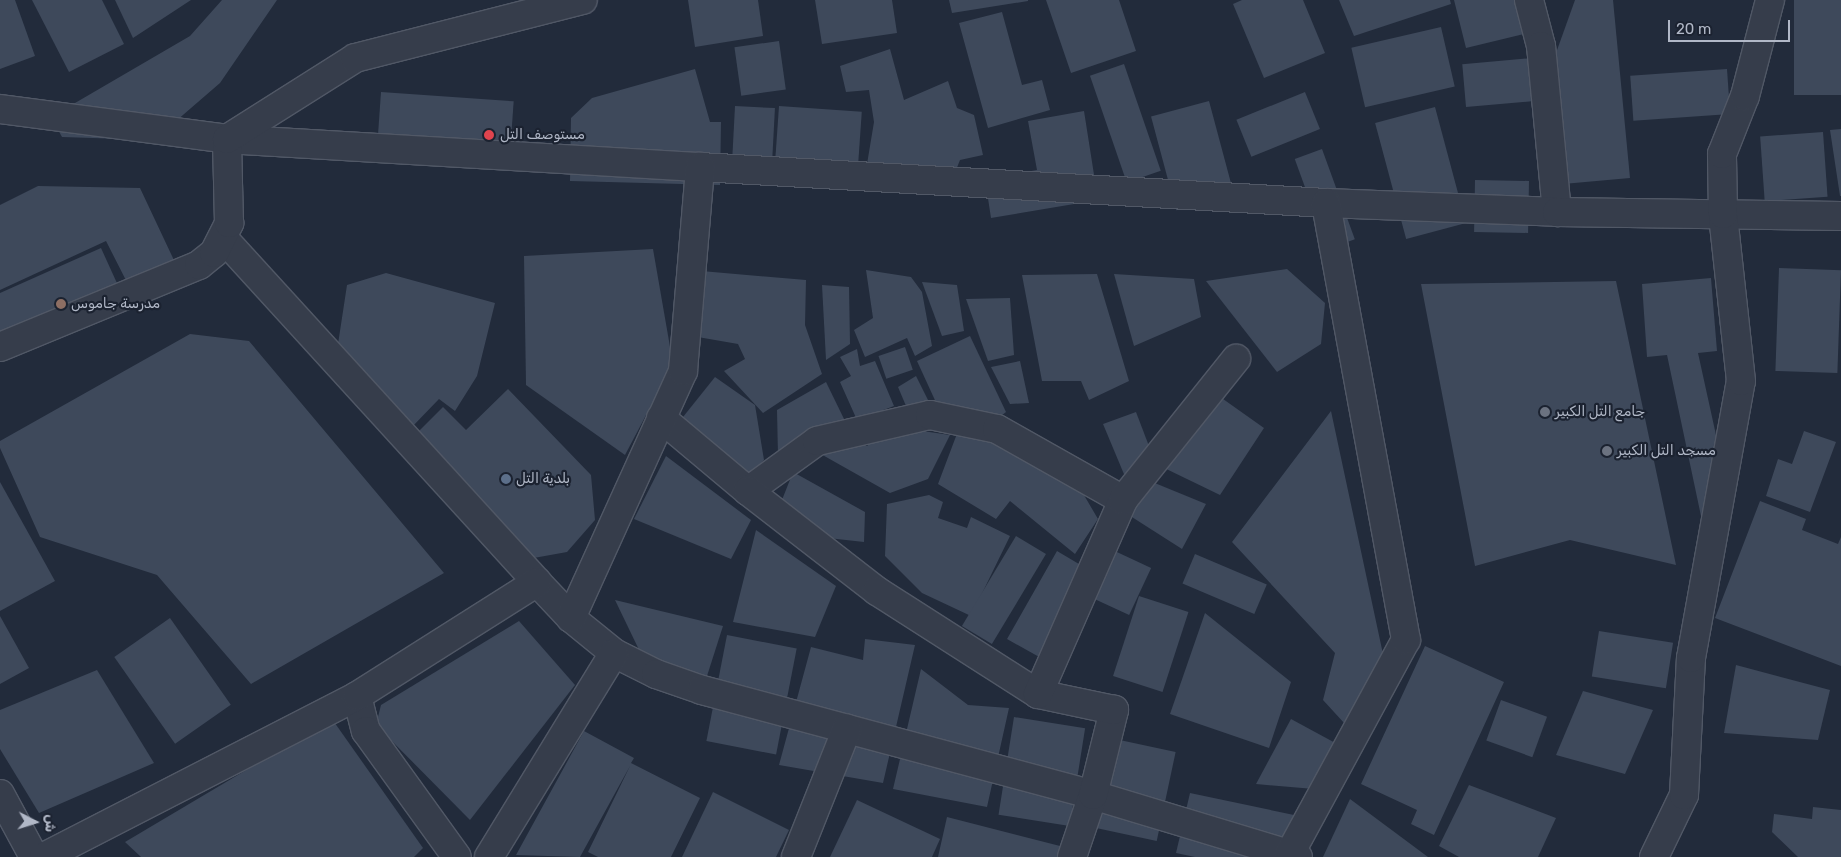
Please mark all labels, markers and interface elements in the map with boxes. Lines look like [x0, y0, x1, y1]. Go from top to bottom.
scale bar [1671, 10, 1794, 42]
text: 20 m [1676, 20, 1711, 38]
place label: مستوصف التل [500, 127, 585, 143]
marker: مستوصف التل [482, 128, 496, 142]
place label: مدرسة جاموس [71, 296, 160, 312]
marker: مدرسة جاموس [55, 298, 67, 310]
place label: جامع التل الكبير [1555, 404, 1645, 420]
marker: جامع التل الكبير [1539, 406, 1551, 418]
place label: مسجد التل الكبير [1617, 443, 1716, 459]
marker: مسجد التل الكبير [1601, 445, 1613, 457]
place label: بلدية التل [516, 471, 570, 487]
marker: بلدية التل [500, 473, 512, 485]
north arrow [10, 797, 60, 847]
text: ش [41, 814, 60, 833]

